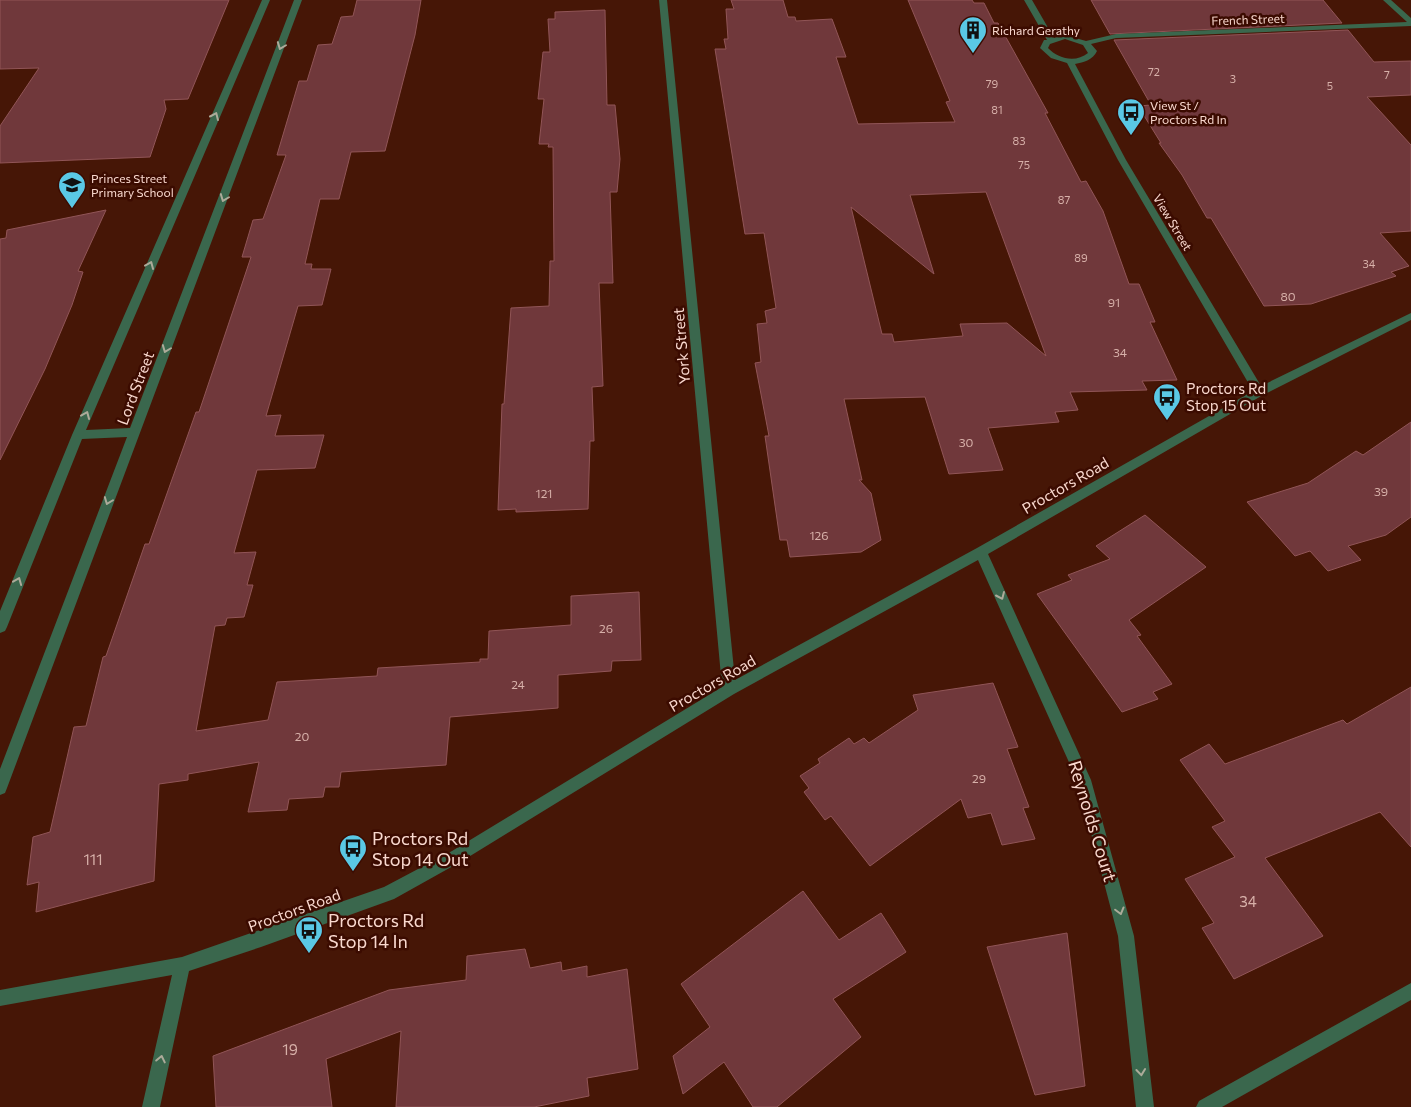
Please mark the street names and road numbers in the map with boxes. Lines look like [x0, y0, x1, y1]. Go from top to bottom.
street label: French Street [1211, 11, 1285, 27]
street label: View Street [1151, 191, 1195, 253]
street label: York Street [669, 307, 693, 385]
street label: Lord Street [113, 349, 157, 427]
street label: Proctors Road [1018, 453, 1112, 517]
street label: Proctors Road [665, 651, 759, 715]
street label: Reynolds Court [1064, 758, 1122, 884]
street label: Proctors Road [245, 885, 343, 935]

